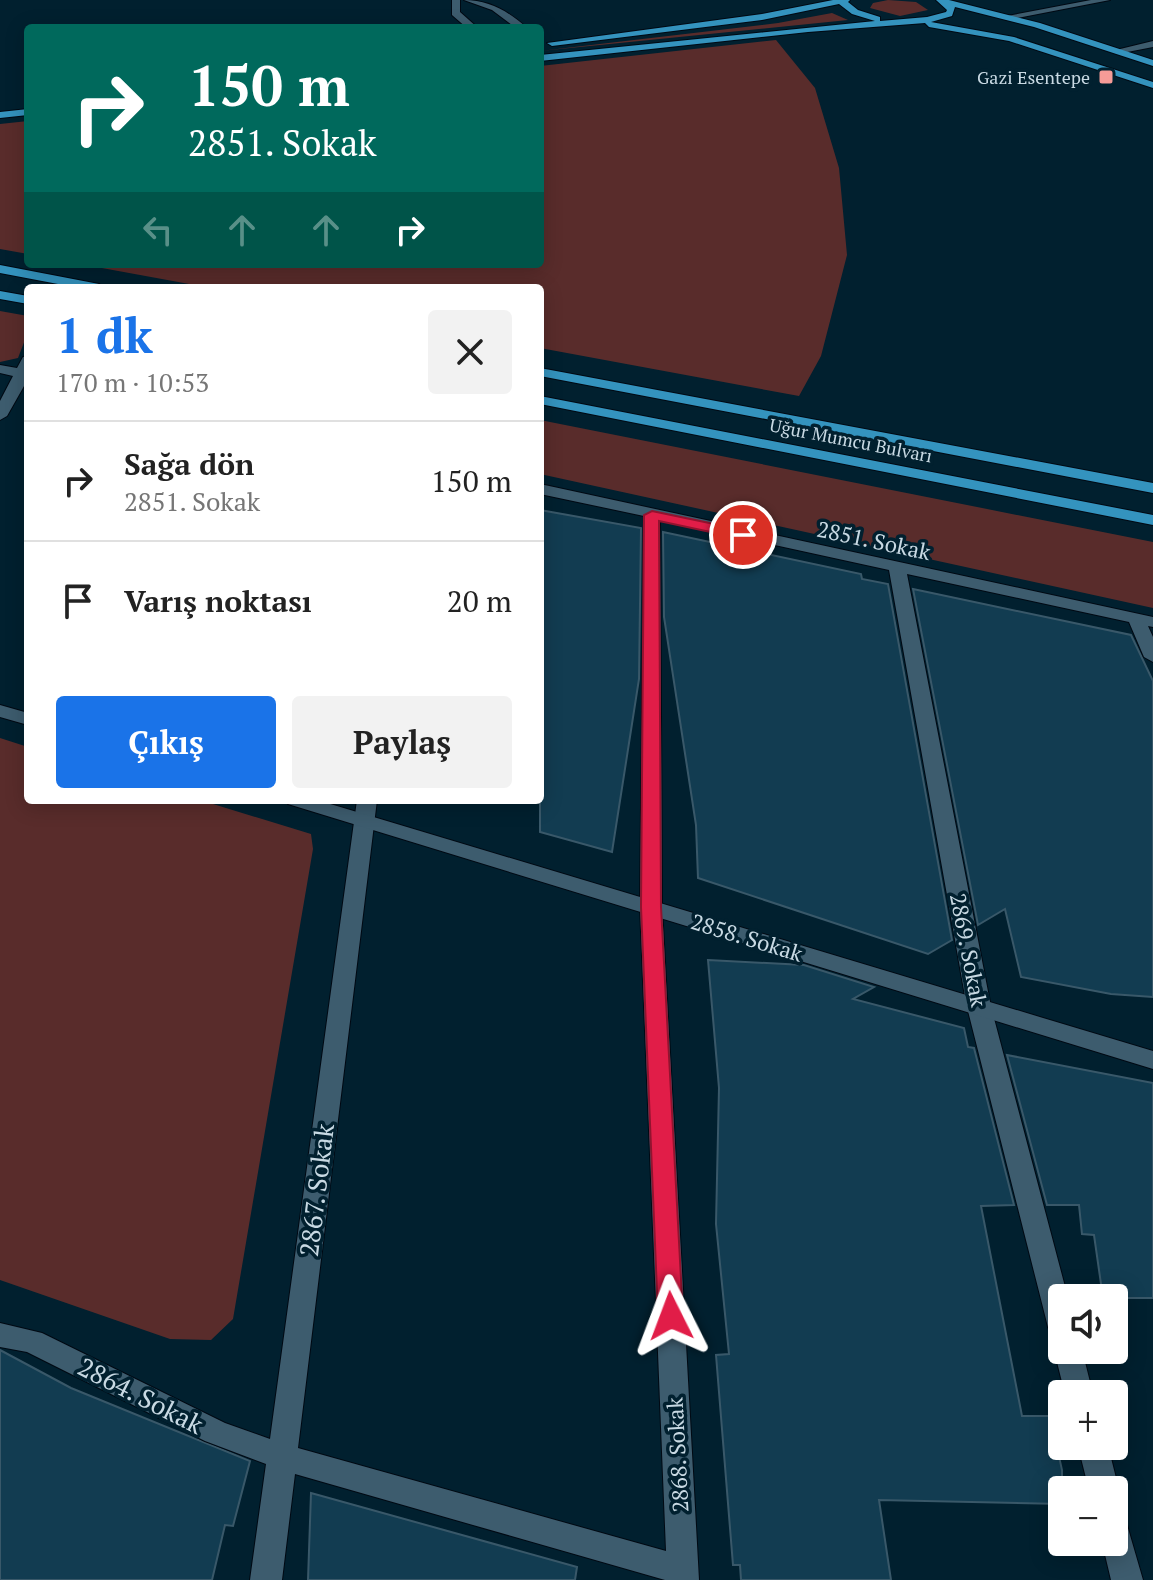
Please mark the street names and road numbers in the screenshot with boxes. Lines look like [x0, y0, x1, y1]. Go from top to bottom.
street label: Uğur Mumcu Bulvarı [768, 412, 934, 468]
street label: 2851. Sokak [815, 514, 934, 566]
street label: 2869. Sokak [944, 891, 994, 1010]
street label: 2858. Sokak [688, 906, 807, 968]
street label: 2867. Sokak [291, 1121, 341, 1258]
street label: 2864. Sokak [73, 1349, 210, 1441]
street label: 2868. Sokak [659, 1396, 694, 1513]

